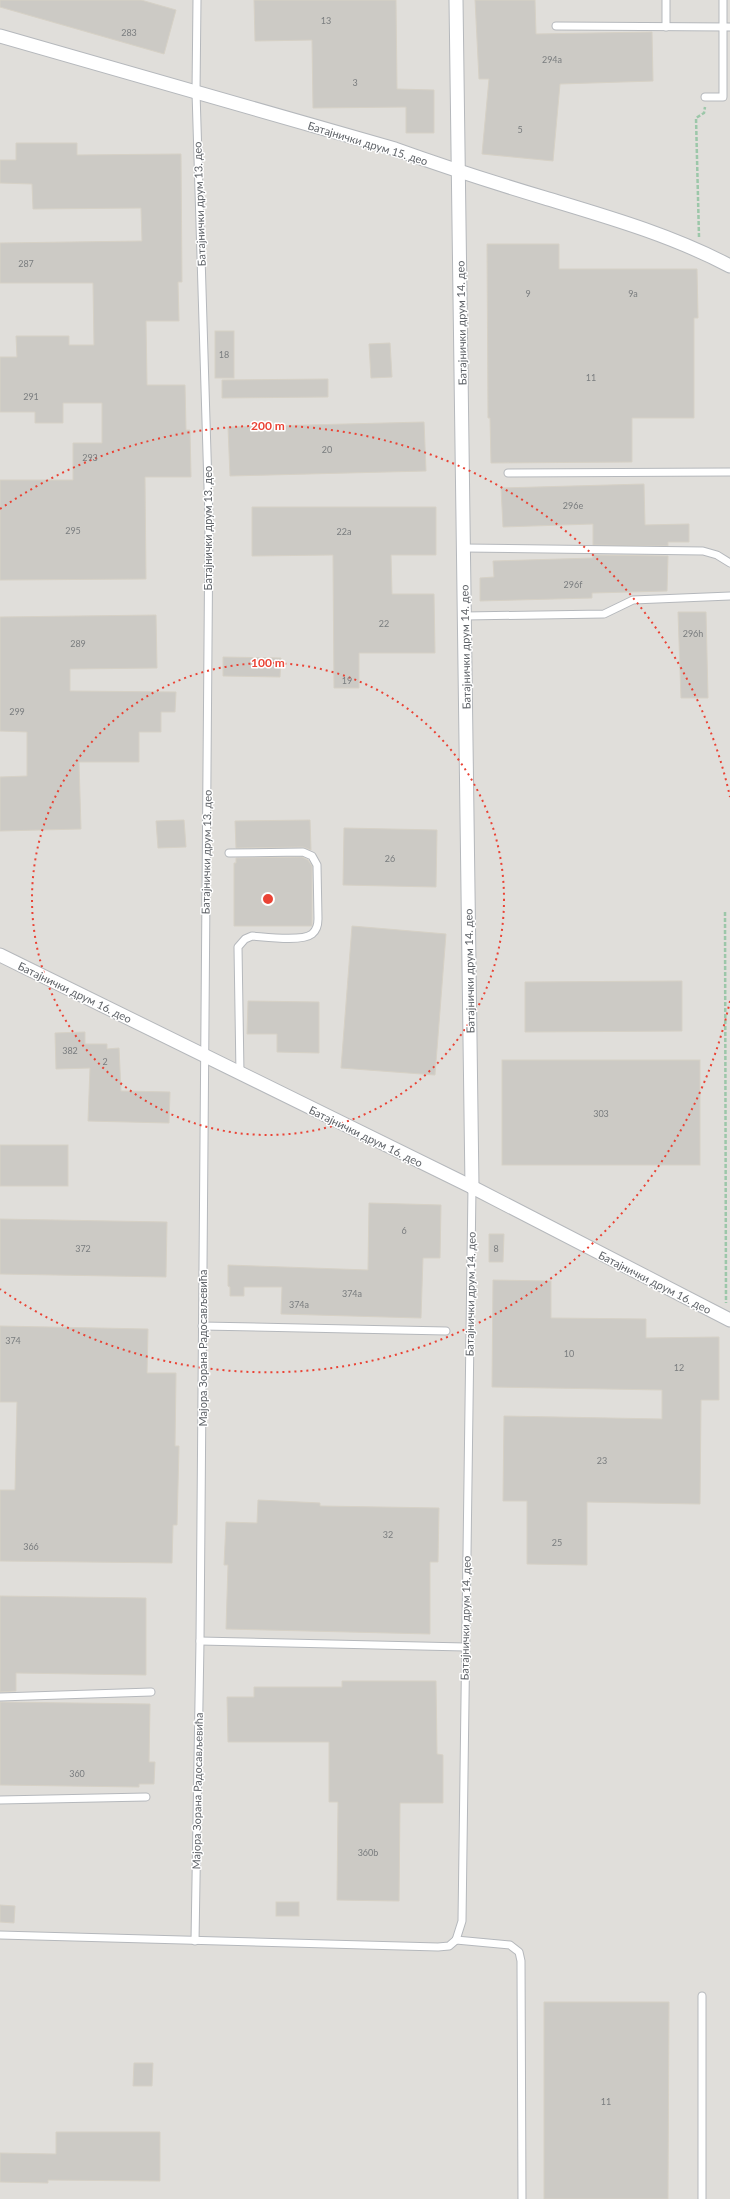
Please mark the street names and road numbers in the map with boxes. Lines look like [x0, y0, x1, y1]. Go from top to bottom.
street label: Батајнички друм 15. део [306, 119, 430, 167]
street label: Батајнички друм 13. део [190, 141, 208, 267]
street label: Батајнички друм 14. део [453, 261, 469, 385]
street label: Батајнички друм 13. део [201, 466, 214, 590]
street label: Батајнички друм 14. део [457, 585, 473, 709]
street label: Батајнички друм 13. део [198, 790, 214, 914]
street label: Батајнички друм 14. део [461, 909, 477, 1033]
street label: Батајнички друм 16. део [16, 959, 134, 1025]
street label: Батајнички друм 16. део [307, 1103, 425, 1169]
street label: Батајнички друм 14. део [462, 1232, 478, 1356]
street label: Батајнички друм 16. део [596, 1248, 714, 1316]
street label: Мајора Зорана Радосављевића [196, 1270, 209, 1426]
street label: Батајнички друм 14. део [457, 1556, 473, 1680]
street label: Мајора Зорана Радосављевића [189, 1712, 205, 1870]

